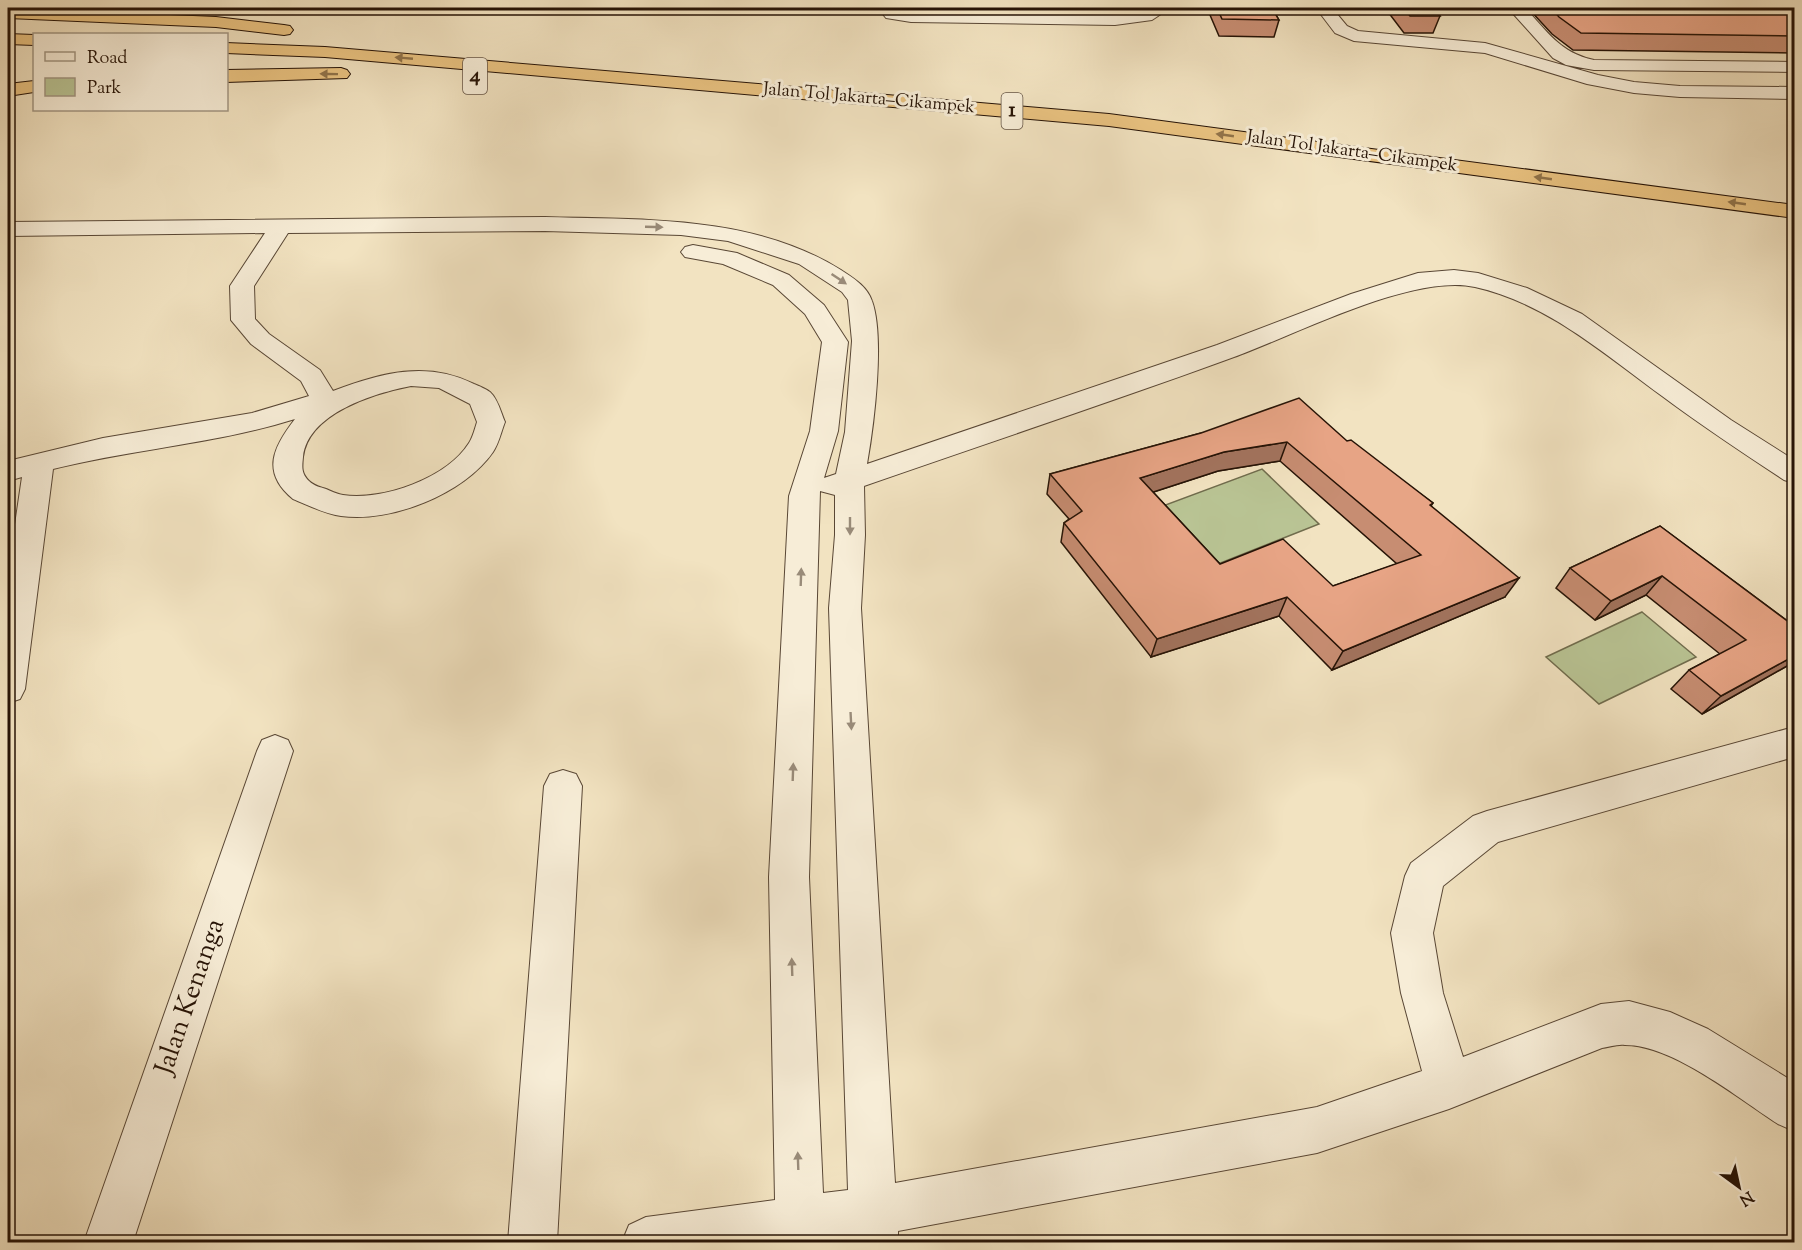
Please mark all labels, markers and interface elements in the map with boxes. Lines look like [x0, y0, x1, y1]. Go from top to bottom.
legend [33, 33, 228, 111]
text: Road [87, 46, 127, 72]
one-way arrow [394, 53, 413, 63]
road number: 4 [463, 58, 487, 94]
one-way arrow [320, 69, 339, 79]
text: Park [87, 76, 122, 102]
street label: Jalan Tol Jakarta–Cikampek [761, 77, 976, 121]
road number: 1 [1002, 93, 1022, 129]
street label: Jalan Tol Jakarta–Cikampek [1244, 124, 1459, 180]
one-way arrow [1216, 131, 1235, 140]
one-way arrow [1534, 173, 1553, 182]
one-way arrow [1727, 199, 1746, 208]
one-way arrow [644, 222, 663, 232]
one-way arrow [830, 274, 847, 285]
one-way arrow [845, 517, 855, 536]
one-way arrow [796, 567, 806, 586]
one-way arrow [846, 712, 855, 731]
one-way arrow [788, 762, 798, 781]
street label: Jalan Kenanga [145, 914, 236, 1082]
one-way arrow [787, 957, 796, 976]
one-way arrow [793, 1152, 803, 1171]
north arrow [1709, 1157, 1769, 1217]
text: N [1734, 1184, 1757, 1211]

